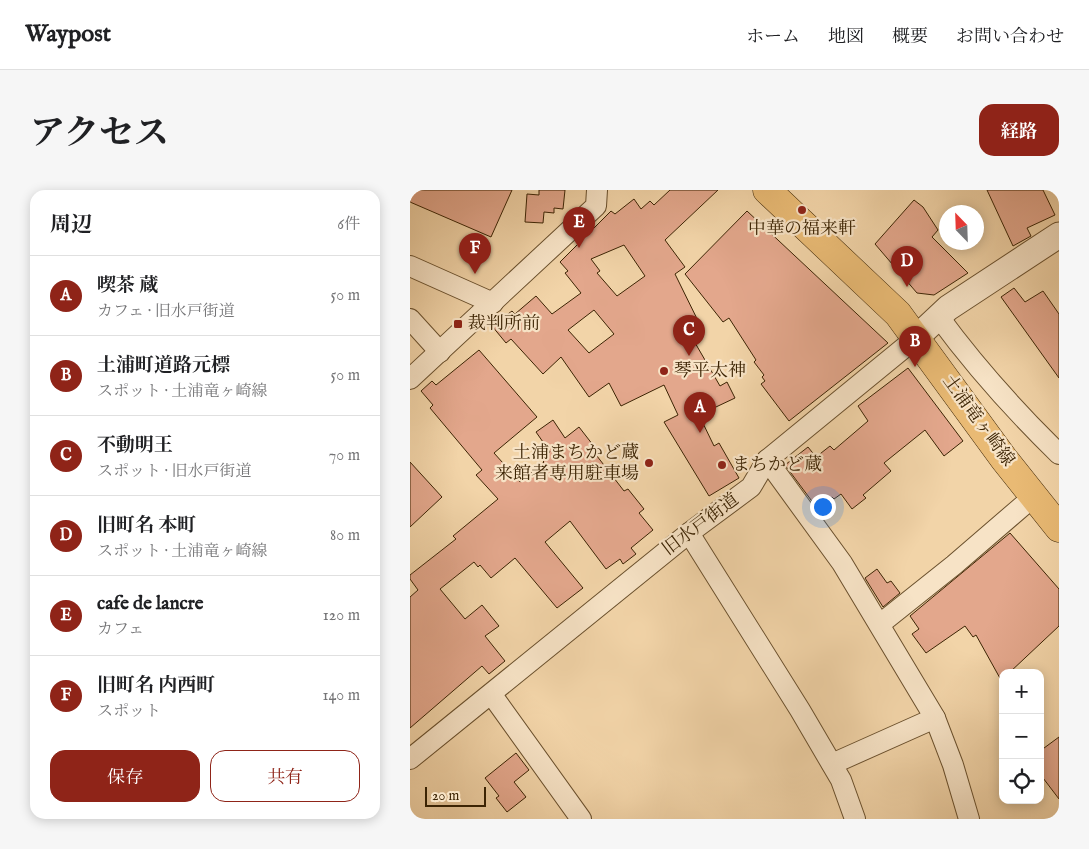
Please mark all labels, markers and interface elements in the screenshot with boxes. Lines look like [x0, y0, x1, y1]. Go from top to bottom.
text: Waypost [25, 19, 111, 50]
text: ホーム [746, 26, 800, 49]
text: 地図 [828, 26, 864, 49]
text: 概要 [892, 26, 928, 49]
text: お問い合わせ [956, 26, 1064, 49]
button: 経路 [979, 104, 1059, 156]
text: アクセス [30, 112, 169, 157]
marker: 中華の福来軒 [796, 204, 808, 216]
north arrow [939, 205, 984, 250]
pin: E [563, 207, 595, 248]
text: 周辺 [50, 212, 92, 239]
text: 6件 [337, 215, 360, 235]
place label: 中華の福来軒 [748, 218, 856, 241]
pin: F [459, 233, 491, 274]
pin: D [891, 246, 923, 287]
text: 喫茶 蔵 [97, 274, 158, 298]
text: A [61, 286, 71, 306]
text: 50 m [331, 286, 360, 306]
text: カフェ · 旧水戸街道 [97, 302, 235, 322]
place label: 裁判所前 [468, 313, 540, 336]
pin: C [673, 315, 705, 356]
marker: 裁判所前 [452, 318, 464, 330]
pin: B [899, 326, 931, 367]
text: 土浦町道路元標 [97, 354, 230, 378]
place label: 琴平太神 [674, 360, 746, 383]
marker: 琴平太神 [658, 365, 670, 377]
text: B [61, 366, 71, 386]
text: 50 m [331, 366, 360, 386]
street label: 土浦竜ヶ崎線 [937, 371, 1019, 471]
text: スポット · 土浦竜ヶ崎線 [97, 382, 268, 402]
pin: A [684, 392, 716, 433]
text: 不動明王 [97, 434, 173, 458]
place label: 土浦まちかど蔵 来館者専用駐車場 [495, 442, 639, 486]
text: C [60, 446, 72, 466]
text: 70 m [329, 446, 360, 466]
place label: まちかど蔵 [732, 454, 822, 477]
marker: 土浦まちかど蔵 来館者専用駐車場 [643, 457, 655, 469]
marker: まちかど蔵 [716, 459, 728, 471]
text: スポット · 旧水戸街道 [97, 462, 252, 482]
street label: 旧水戸街道 [658, 489, 744, 561]
your location [810, 494, 836, 520]
text: 旧町名 本町 [97, 514, 196, 538]
text: D [60, 526, 72, 546]
text: 80 m [330, 526, 360, 546]
text: スポット · 土浦竜ヶ崎線 [97, 542, 268, 562]
text: cafe de lancre [97, 592, 203, 616]
text: E [60, 606, 72, 626]
text: 120 m [323, 606, 360, 626]
text: カフェ [97, 620, 144, 640]
map controls [999, 669, 1044, 804]
button: + [999, 669, 1044, 714]
text: 旧町名 内西町 [97, 674, 215, 698]
text: F [61, 686, 71, 706]
text: 140 m [322, 686, 360, 706]
text: スポット [97, 702, 161, 722]
button: − [999, 714, 1044, 759]
button: 保存 [50, 750, 200, 802]
button: 共有 [210, 750, 360, 802]
button: locate [999, 759, 1044, 804]
scale bar [425, 784, 486, 807]
text: 20 m [432, 787, 459, 805]

